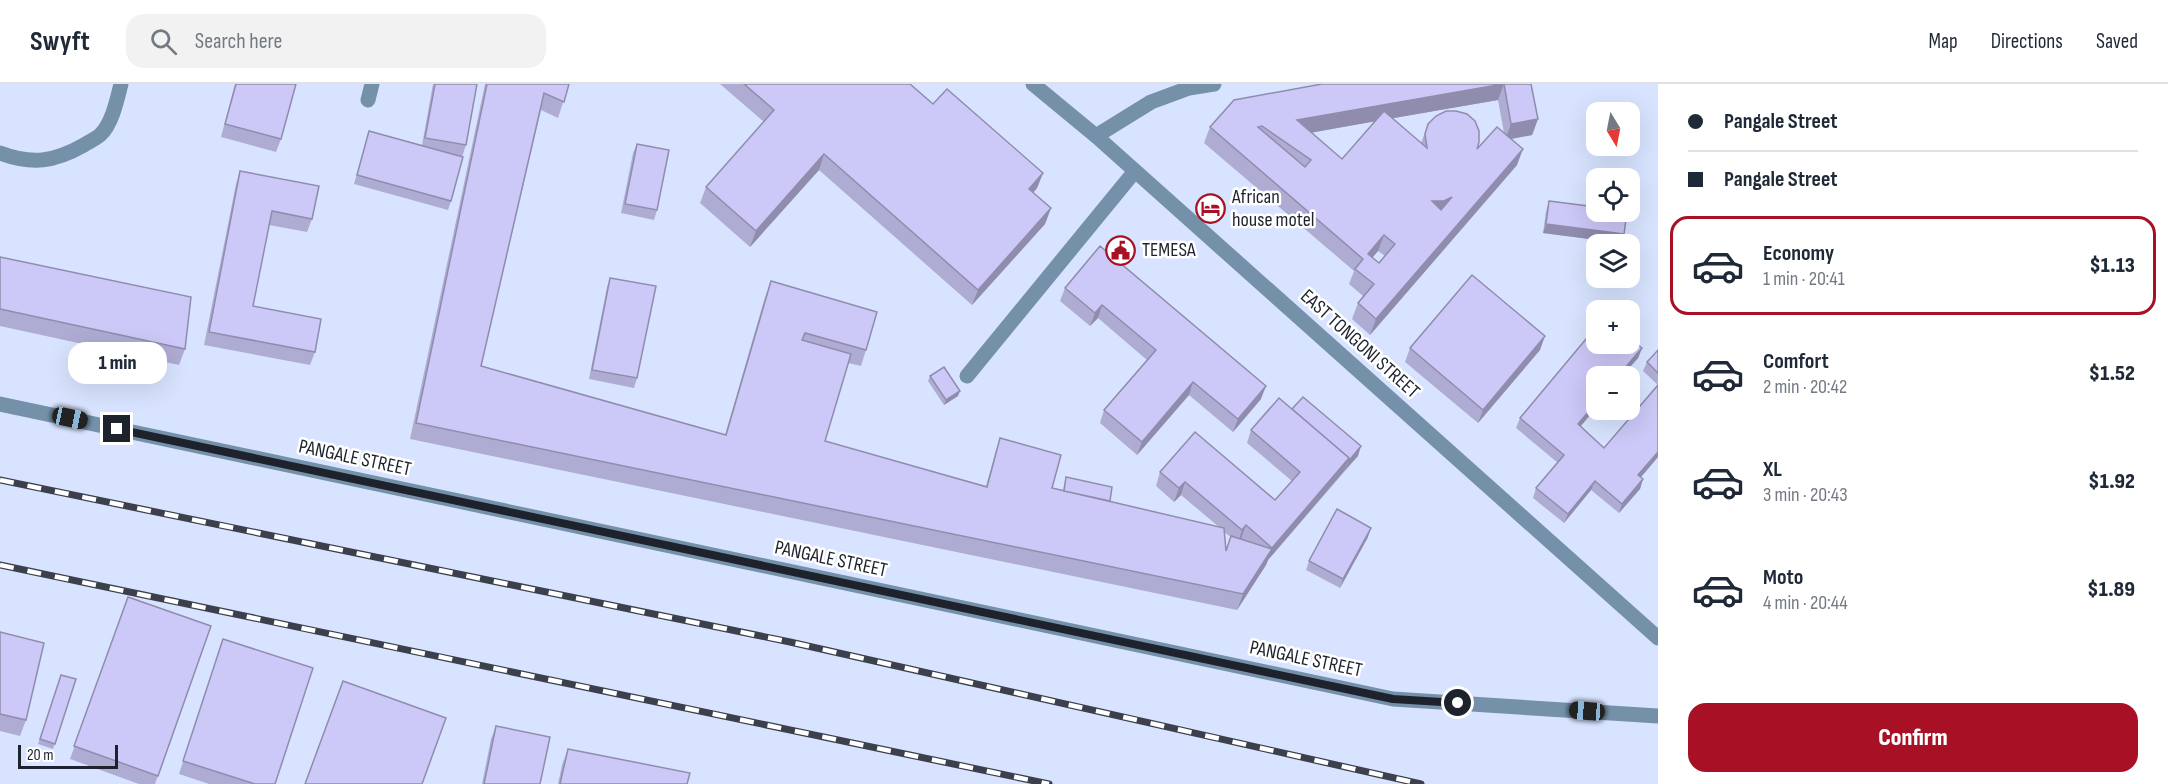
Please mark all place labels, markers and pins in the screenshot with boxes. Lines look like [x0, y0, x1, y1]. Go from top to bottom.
place label: African house motel [1231, 185, 1314, 232]
hotel icon: African house motel [1195, 193, 1227, 225]
public building icon: TEMESA [1105, 234, 1137, 266]
place label: TEMESA [1142, 238, 1196, 262]

